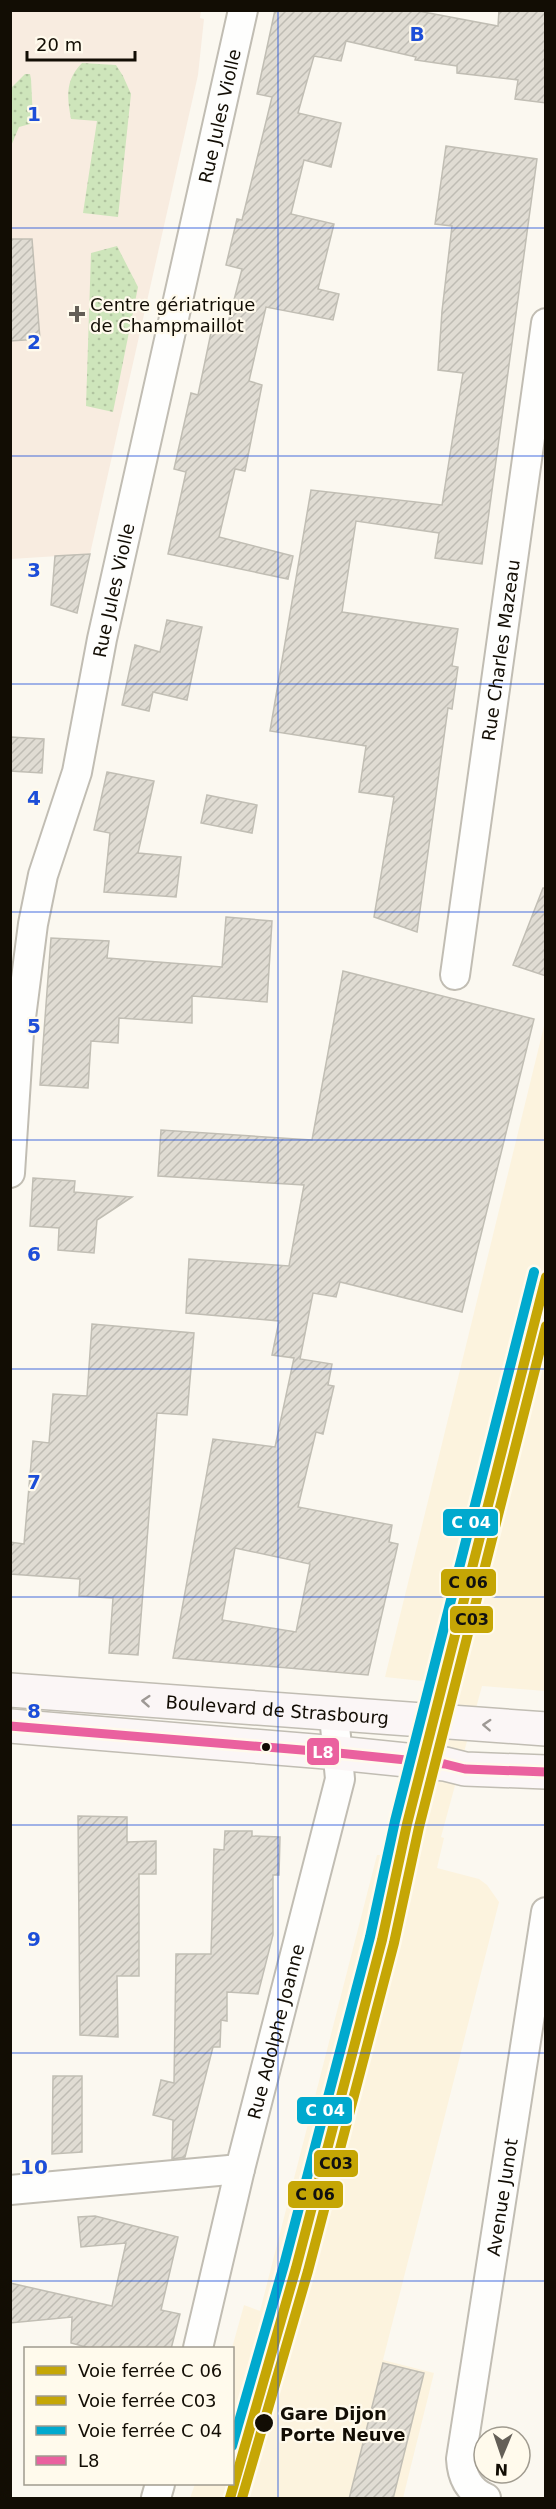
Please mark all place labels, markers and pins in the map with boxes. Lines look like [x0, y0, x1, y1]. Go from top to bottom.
place label: Centre gériatrique de Champmaillot [90, 294, 255, 336]
marker: Centre gériatrique de Champmaillot [68, 305, 86, 323]
unlabelled marker [260, 1741, 272, 1753]
place label: Gare Dijon Porte Neuve [280, 2403, 406, 2445]
marker: Gare Dijon Porte Neuve [253, 2412, 275, 2434]

